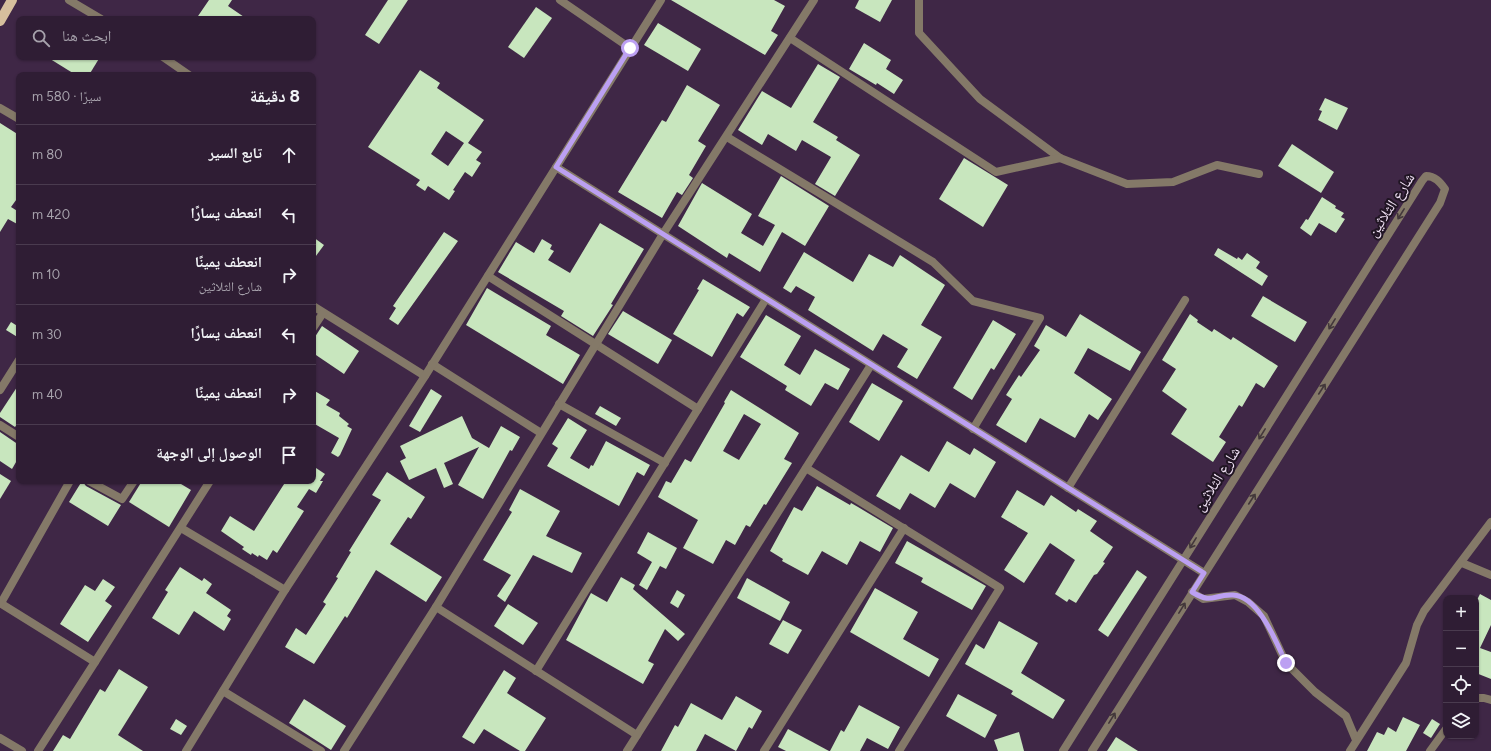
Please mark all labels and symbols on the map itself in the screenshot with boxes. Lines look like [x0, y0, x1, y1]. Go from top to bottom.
route start [621, 39, 639, 57]
street label: شارع الثلاثين [1364, 169, 1419, 241]
one-way arrow [1397, 208, 1405, 220]
one-way arrow [1327, 318, 1335, 330]
one-way arrow [1318, 383, 1326, 395]
one-way arrow [1258, 428, 1266, 439]
street label: شارع الثلاثين [1190, 443, 1245, 515]
one-way arrow [1247, 493, 1256, 504]
one-way arrow [1188, 538, 1197, 549]
one-way arrow [1178, 603, 1186, 614]
route end [1277, 654, 1295, 672]
one-way arrow [1109, 712, 1117, 724]

